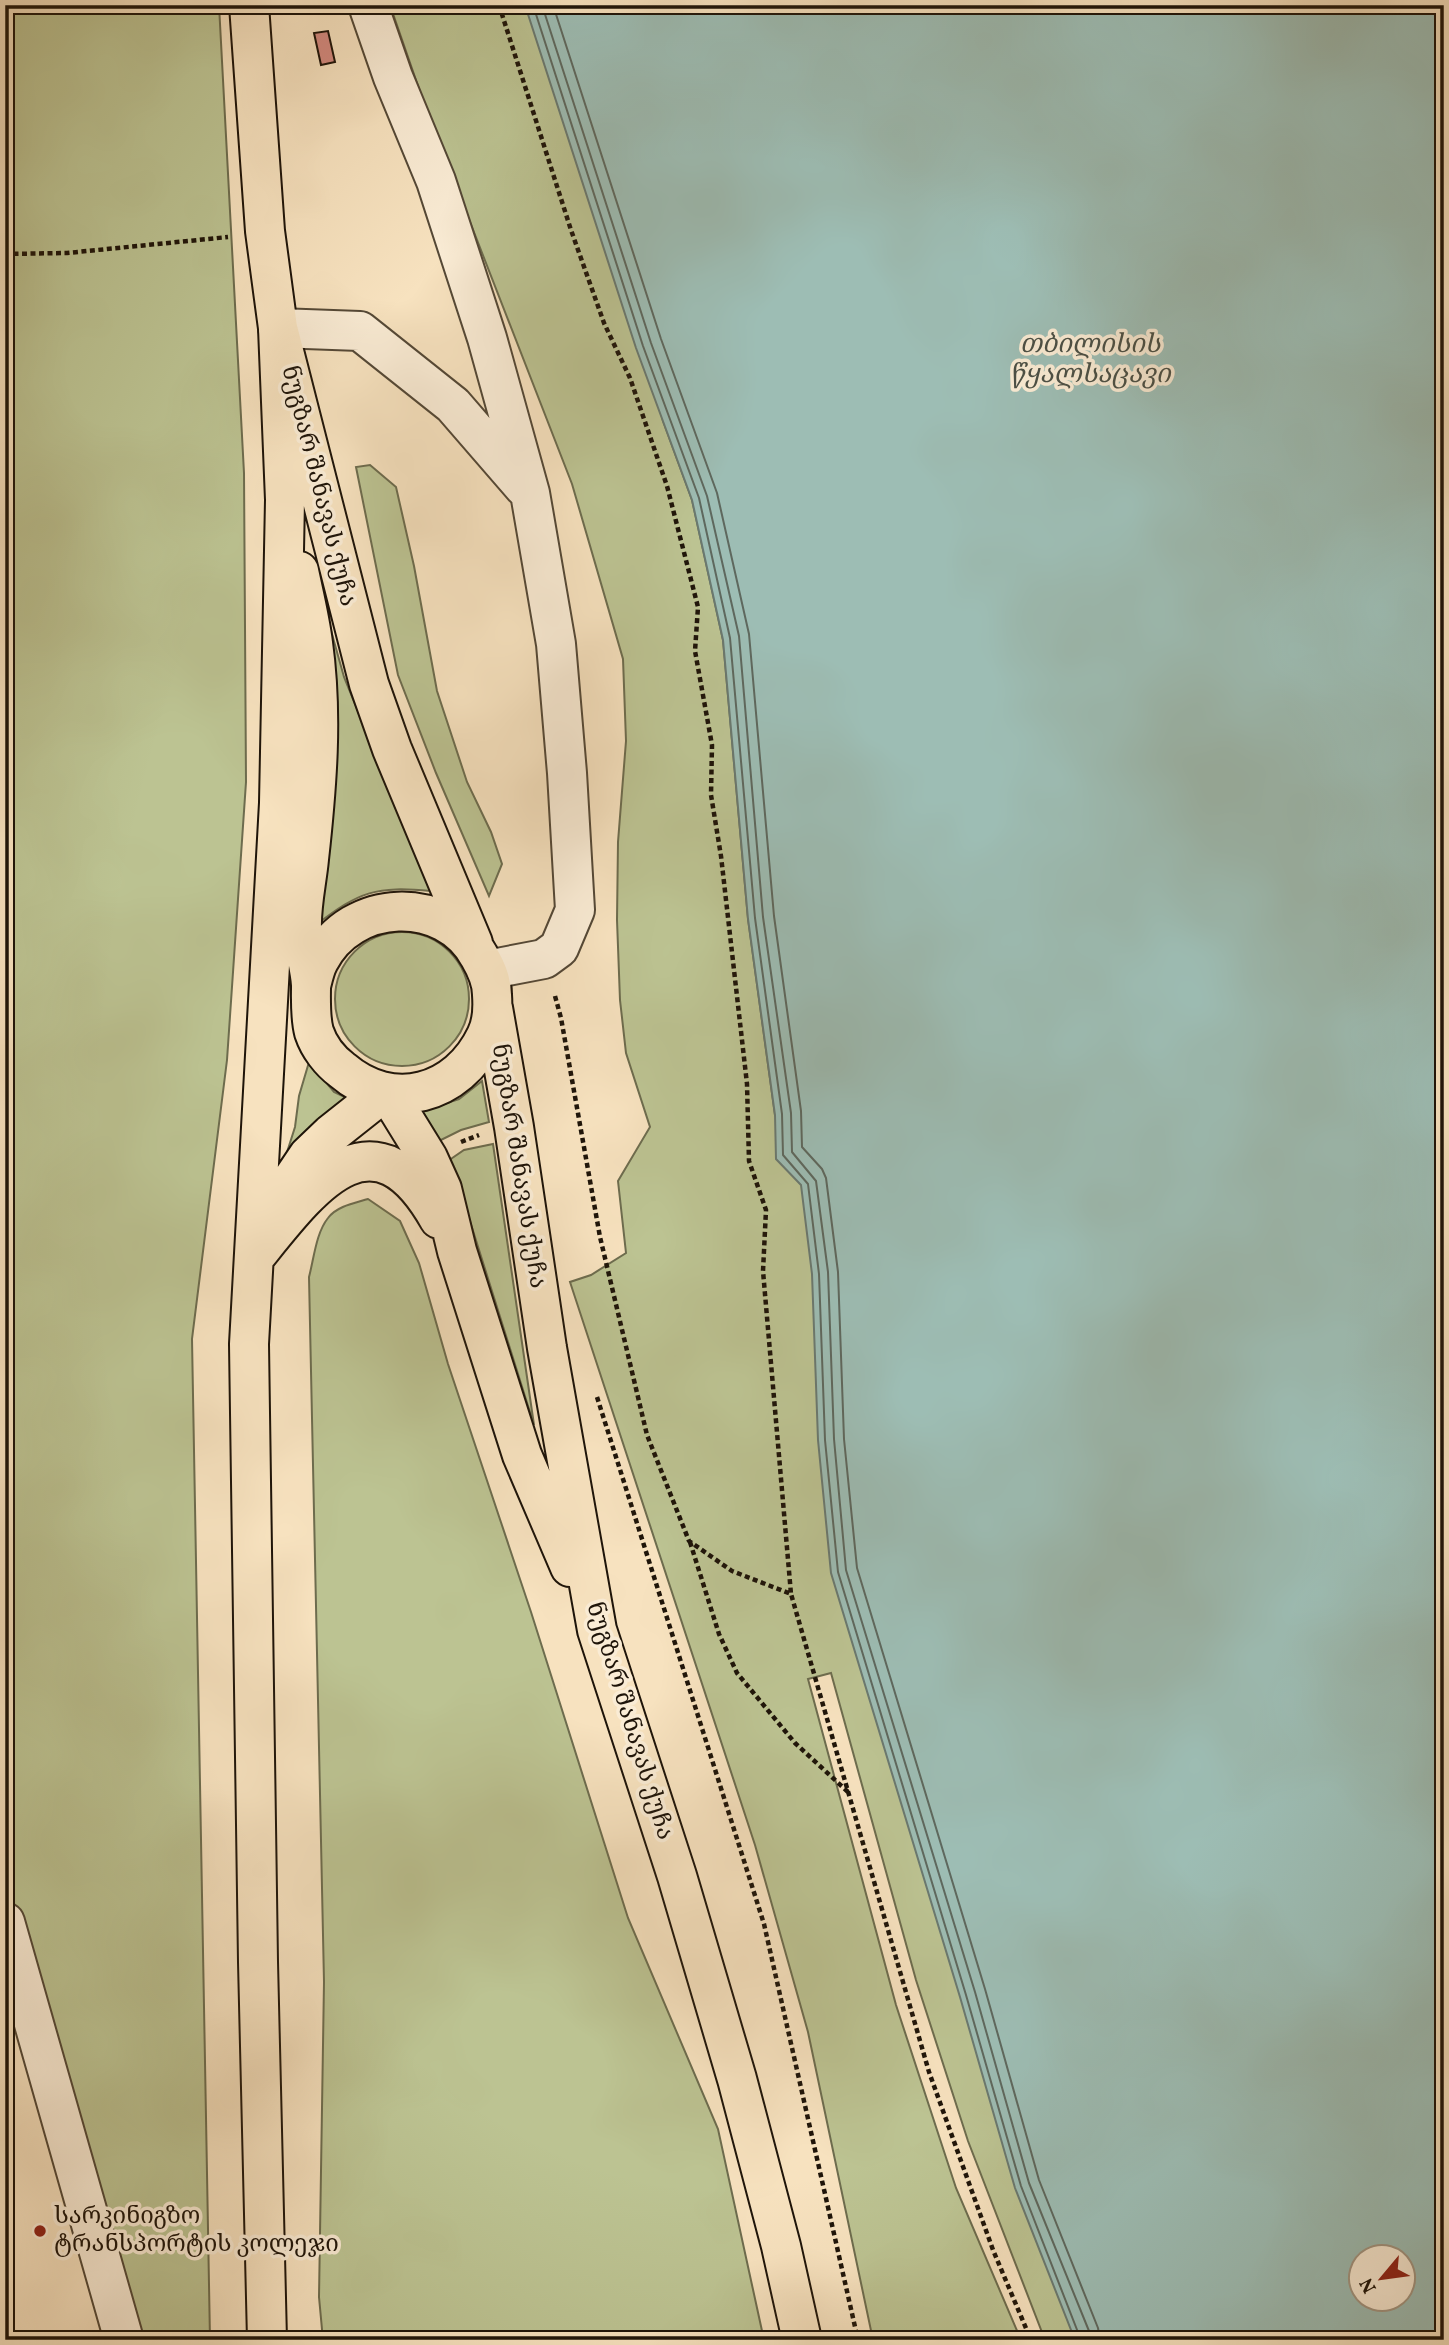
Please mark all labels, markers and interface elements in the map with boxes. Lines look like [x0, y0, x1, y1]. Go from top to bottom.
water label: თბილისის წყალსაცავი [1009, 327, 1172, 393]
street label: ნუგზარ შანავას ქუჩა [272, 362, 364, 610]
street label: ნუგზარ შანავას ქუჩა [482, 1041, 554, 1291]
street label: ნუგზარ შანავას ქუჩა [577, 1598, 681, 1844]
place label: სარკინიგზო ტრანსპორტის კოლეჯი [54, 2200, 339, 2262]
marker: სარკინიგზო ტრანსპორტის კოლეჯი [32, 2223, 48, 2239]
north arrow [1348, 2244, 1418, 2314]
text: N [1354, 2273, 1384, 2298]

